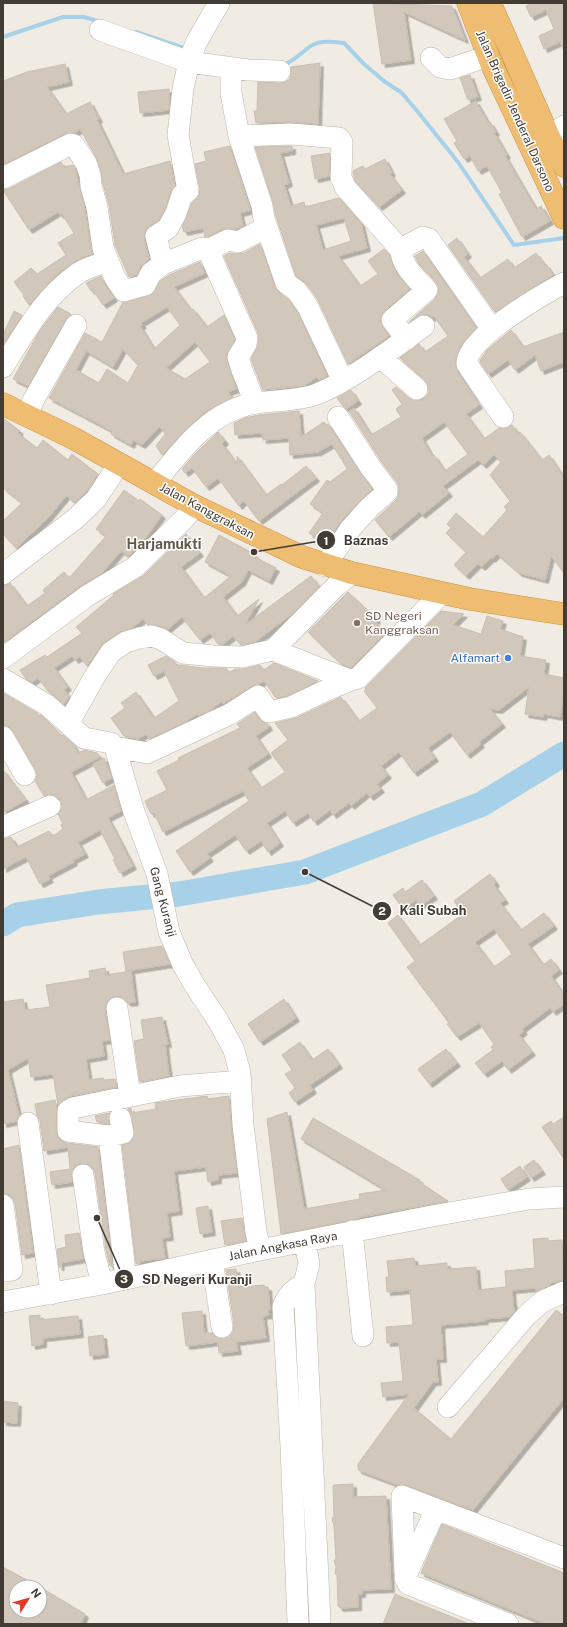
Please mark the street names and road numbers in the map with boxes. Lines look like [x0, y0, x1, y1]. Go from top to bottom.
street label: Jalan Brigadir Jenderal Darsono [473, 28, 557, 194]
street label: Jalan Kanggraksan [157, 480, 257, 542]
street label: Gang Kuranji [147, 865, 179, 939]
street label: Jalan Angkasa Raya [227, 1229, 339, 1263]

